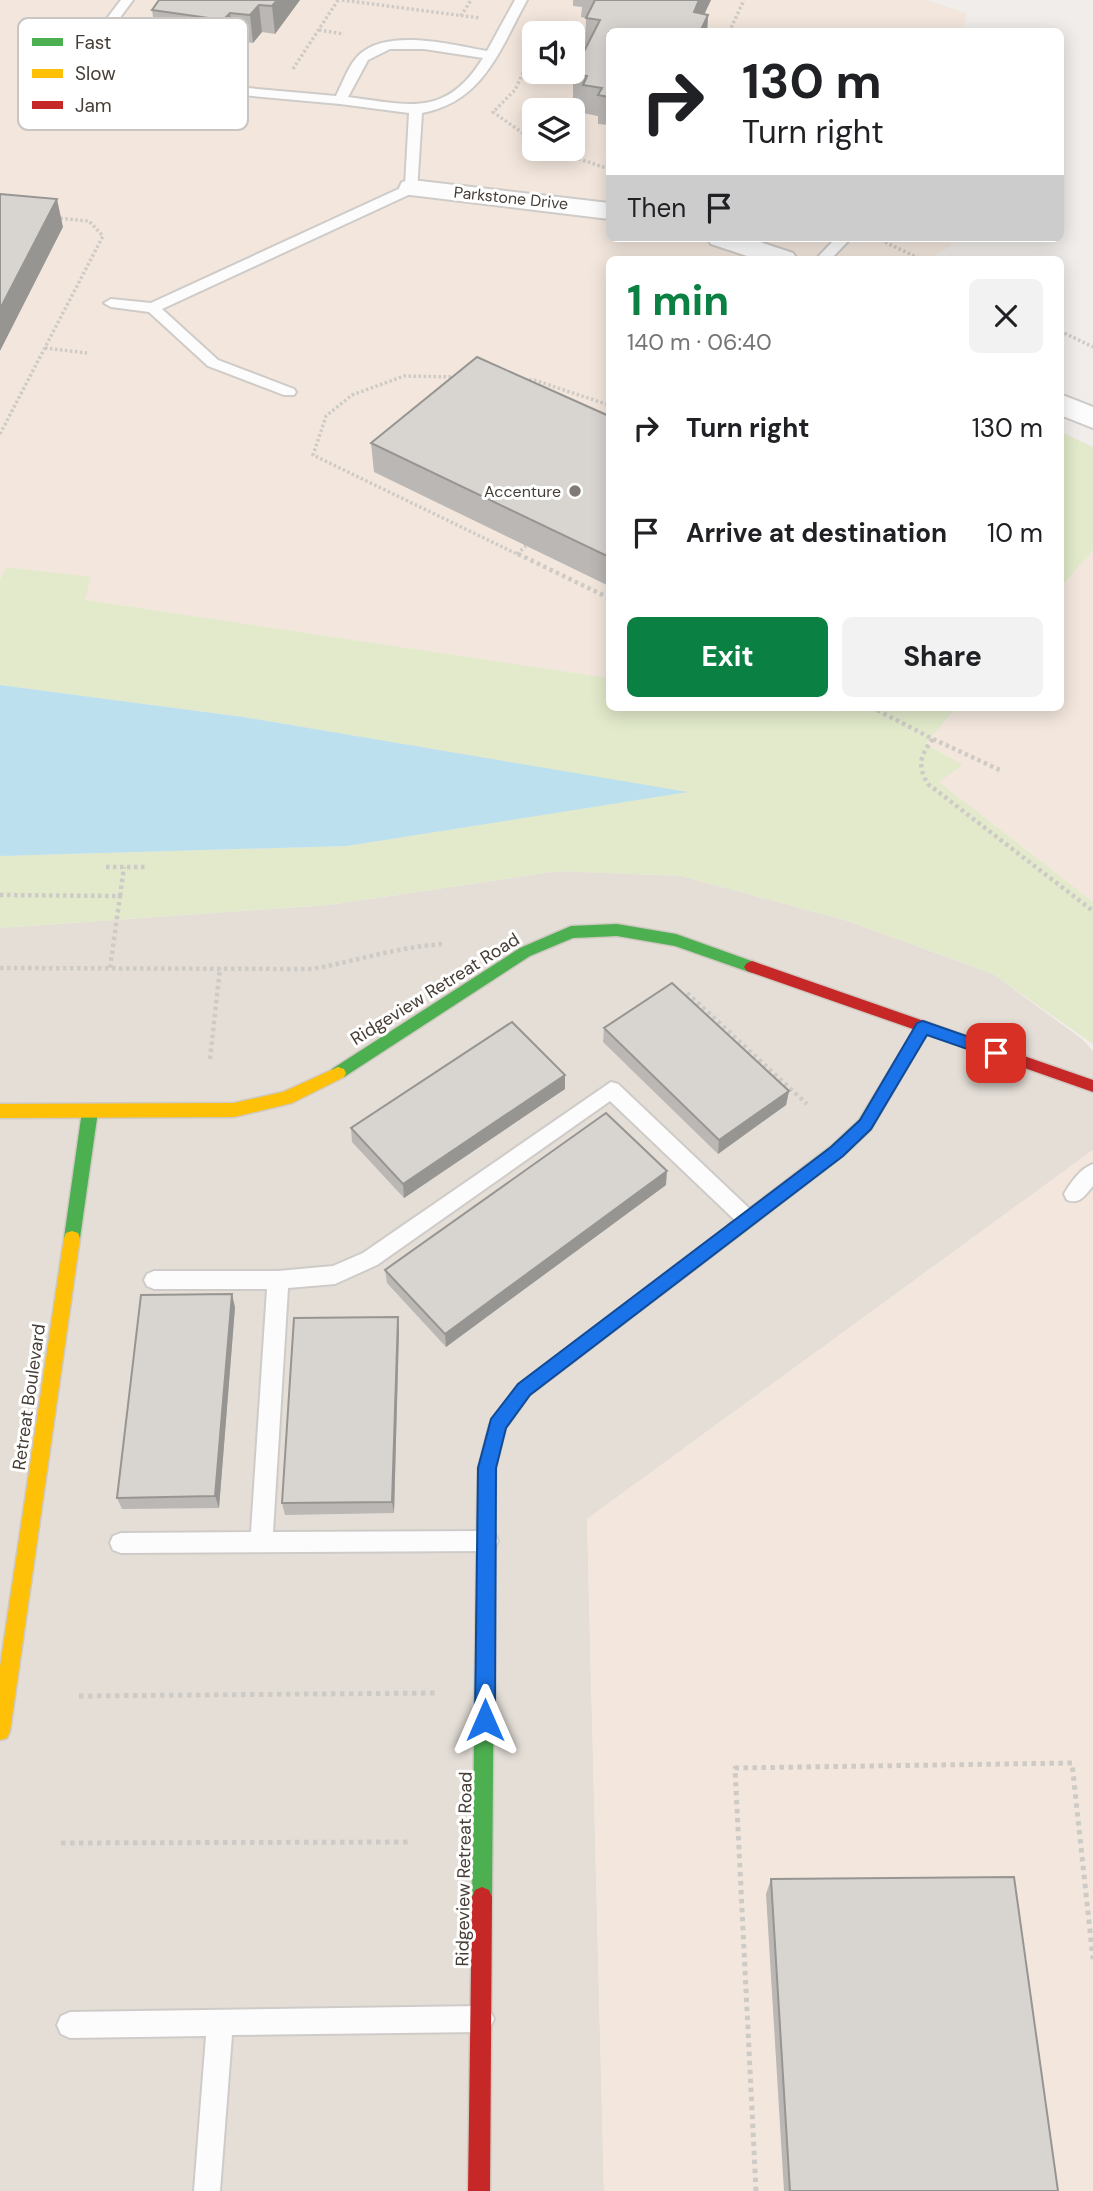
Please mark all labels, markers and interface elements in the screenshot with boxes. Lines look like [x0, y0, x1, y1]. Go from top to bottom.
legend [18, 18, 248, 130]
map controls [522, 21, 585, 161]
button: sound [522, 21, 585, 84]
text: Fast [75, 30, 111, 55]
text: 130 m [742, 49, 882, 113]
icon: right [627, 56, 718, 147]
text: Slow [75, 61, 116, 86]
text: Jam [75, 93, 112, 118]
button: layers [522, 98, 585, 161]
text: Turn right [742, 111, 884, 153]
street label: Parkstone Drive [453, 182, 569, 214]
icon: arrive [700, 189, 738, 227]
text: Then [627, 191, 686, 225]
text: 1 min [627, 273, 729, 328]
button: close [969, 279, 1043, 353]
text: 140 m · 06:40 [627, 327, 772, 357]
icon: right [627, 409, 665, 447]
text: Turn right [686, 411, 810, 445]
text: 130 m [972, 411, 1043, 445]
place label: Accenture [484, 481, 561, 502]
marker: Accenture [567, 483, 583, 499]
icon: arrive [627, 514, 665, 552]
text: Arrive at destination [686, 516, 947, 550]
text: 10 m [987, 516, 1043, 550]
button: Exit [627, 617, 828, 697]
button: Share [842, 617, 1043, 697]
street label: Ridgeview Retreat Road [346, 927, 524, 1051]
pin [966, 1023, 1026, 1083]
icon: arrive [977, 1034, 1015, 1072]
street label: Retreat Boulevard [7, 1322, 51, 1472]
position arrow [448, 1683, 522, 1757]
street label: Ridgeview Retreat Road [450, 1771, 478, 1967]

